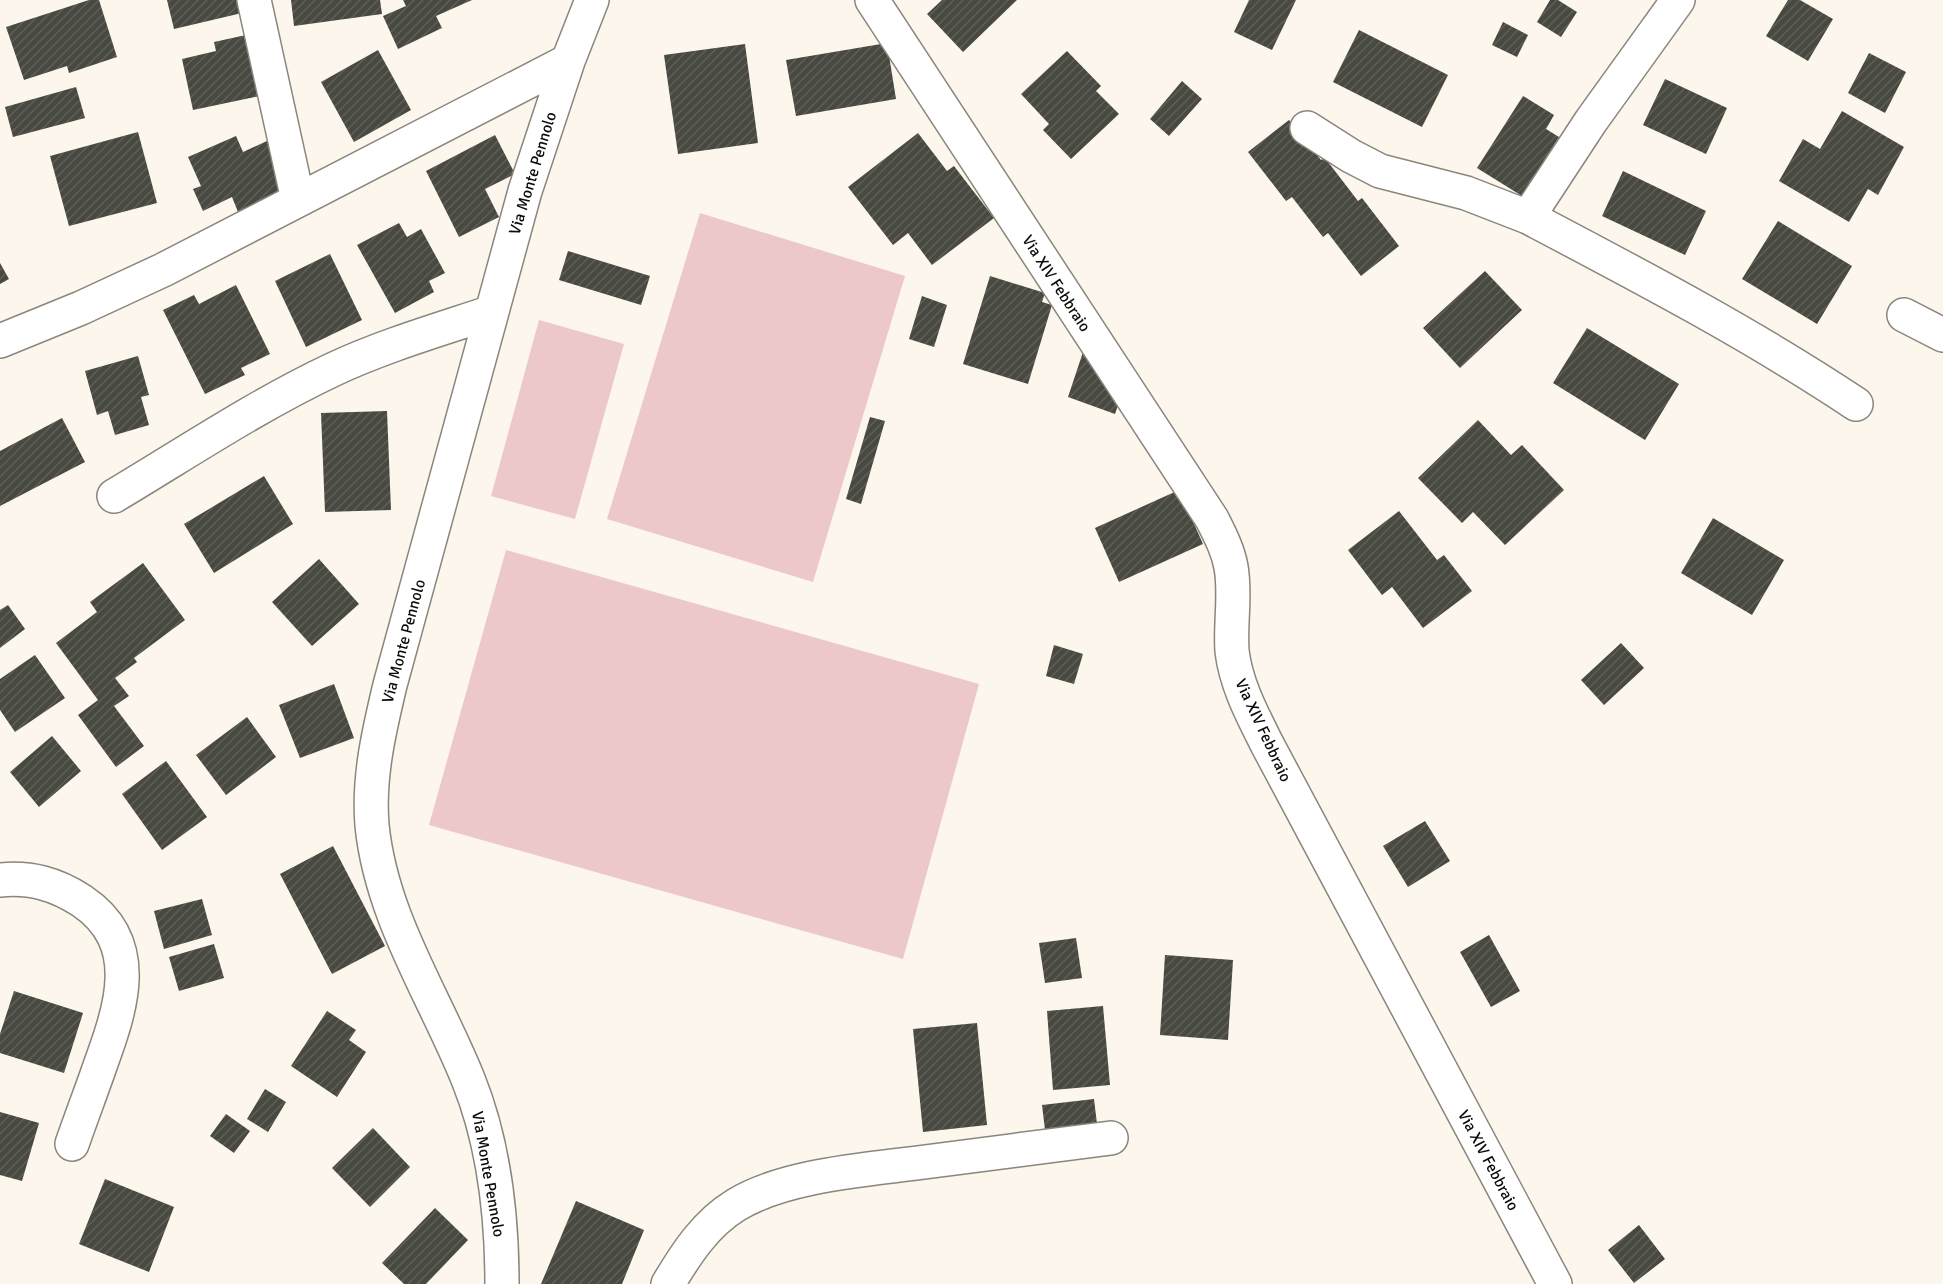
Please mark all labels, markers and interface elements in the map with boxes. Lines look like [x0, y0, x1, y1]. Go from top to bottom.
street label: Via Monte Pennolo [505, 109, 561, 237]
street label: Via XIV Febbraio [1017, 231, 1095, 336]
street label: Via Monte Pennolo [378, 577, 430, 705]
street label: Via XIV Febbraio [1231, 676, 1296, 785]
street label: Via XIV Febbraio [1453, 1107, 1523, 1214]
street label: Via Monte Pennolo [467, 1110, 509, 1239]

